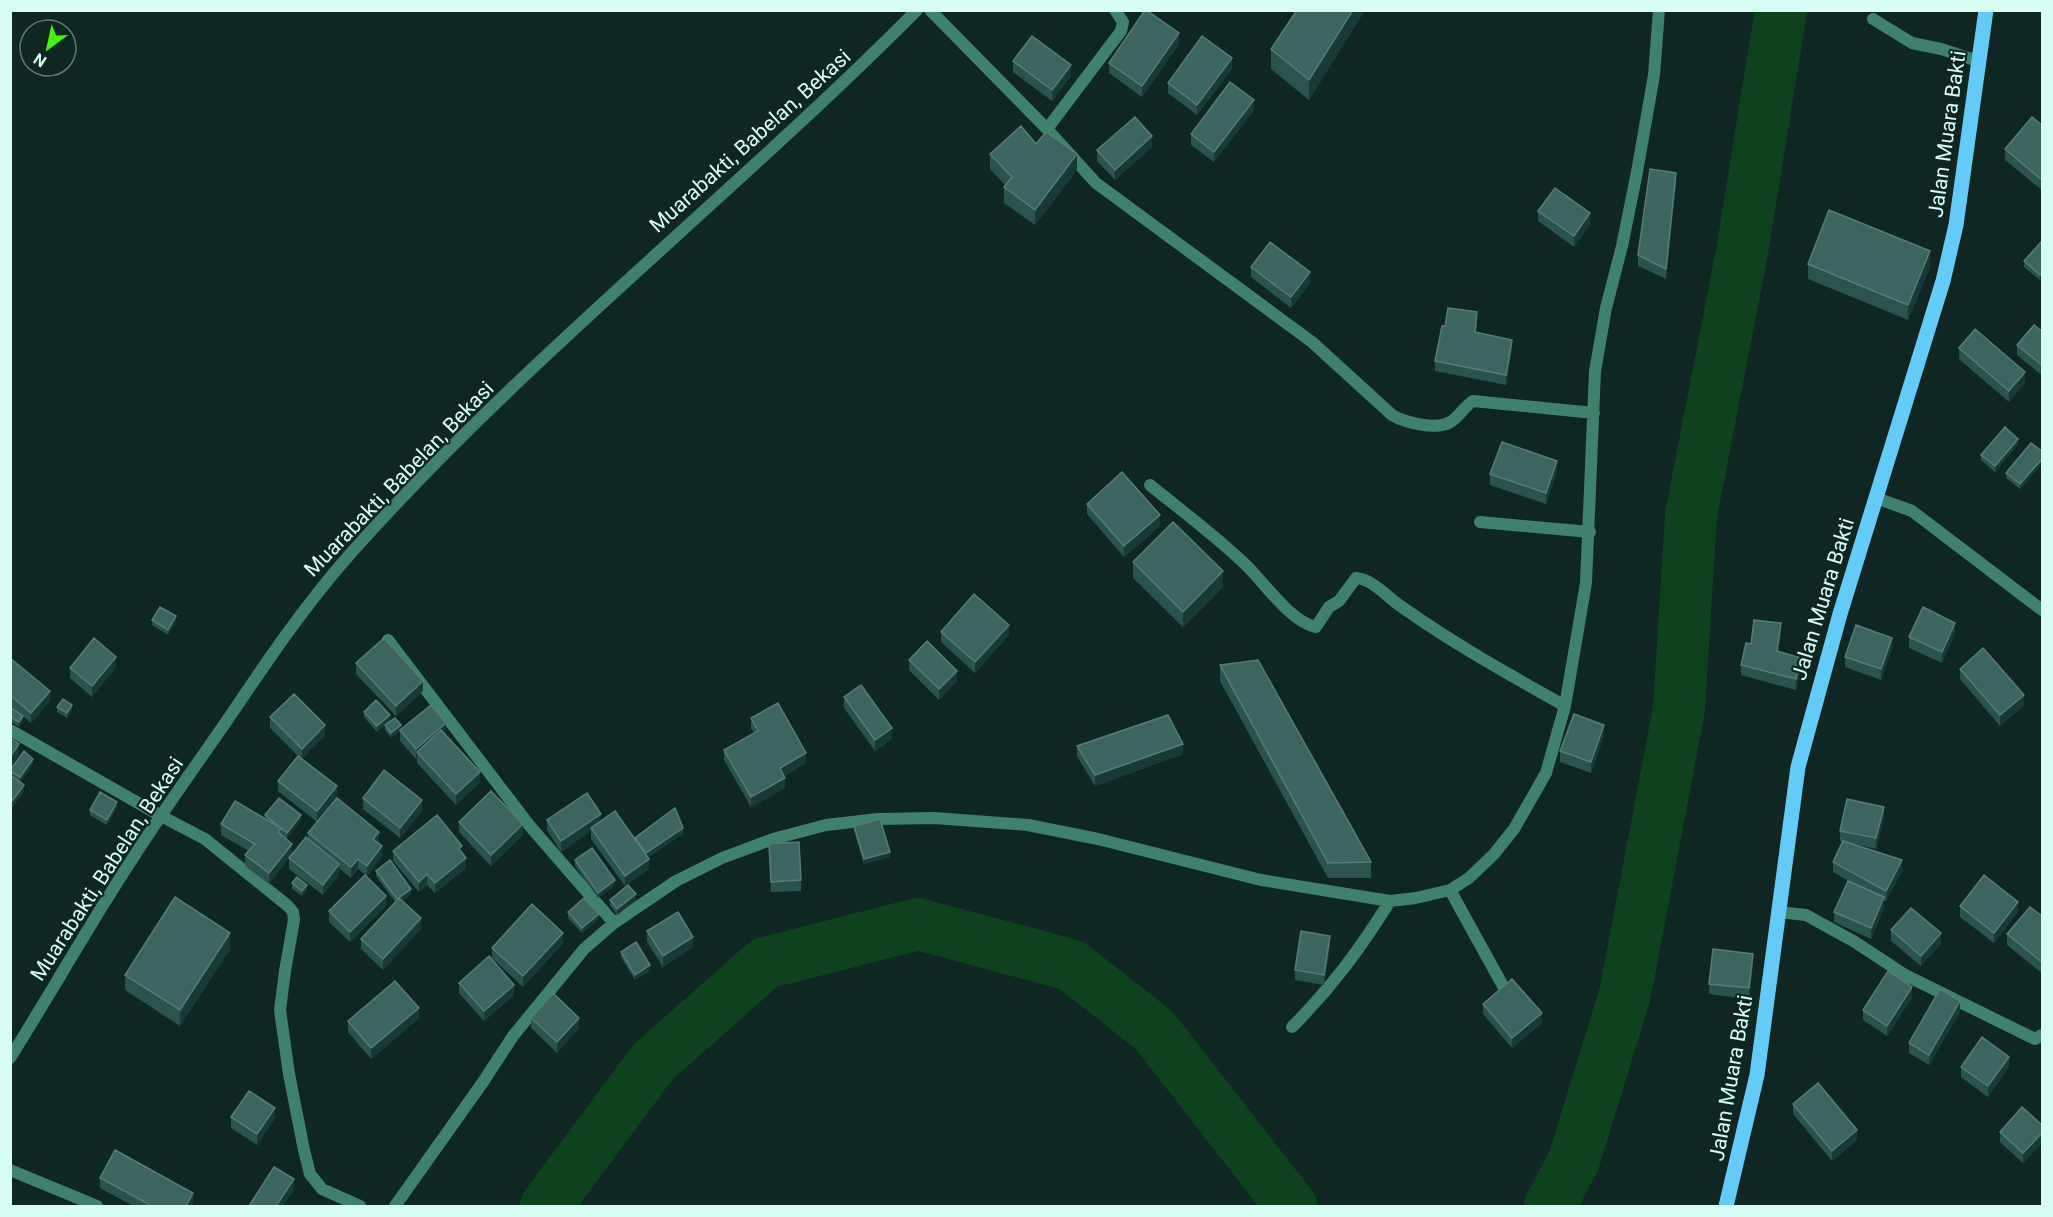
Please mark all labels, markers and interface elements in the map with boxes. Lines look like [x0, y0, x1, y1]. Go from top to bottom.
north arrow [18, 18, 78, 78]
street label: Muarabakti, Babelan, Bekasi [645, 44, 855, 238]
text: N [30, 49, 50, 71]
street label: Jalan Muara Bakti [1923, 49, 1971, 219]
street label: Muarabakti, Babelan, Bekasi [299, 377, 499, 581]
street label: Jalan Muara Bakti [1787, 515, 1859, 683]
street label: Muarabakti, Babelan, Bekasi [26, 753, 188, 985]
street label: Jalan Muara Bakti [1705, 993, 1757, 1163]

